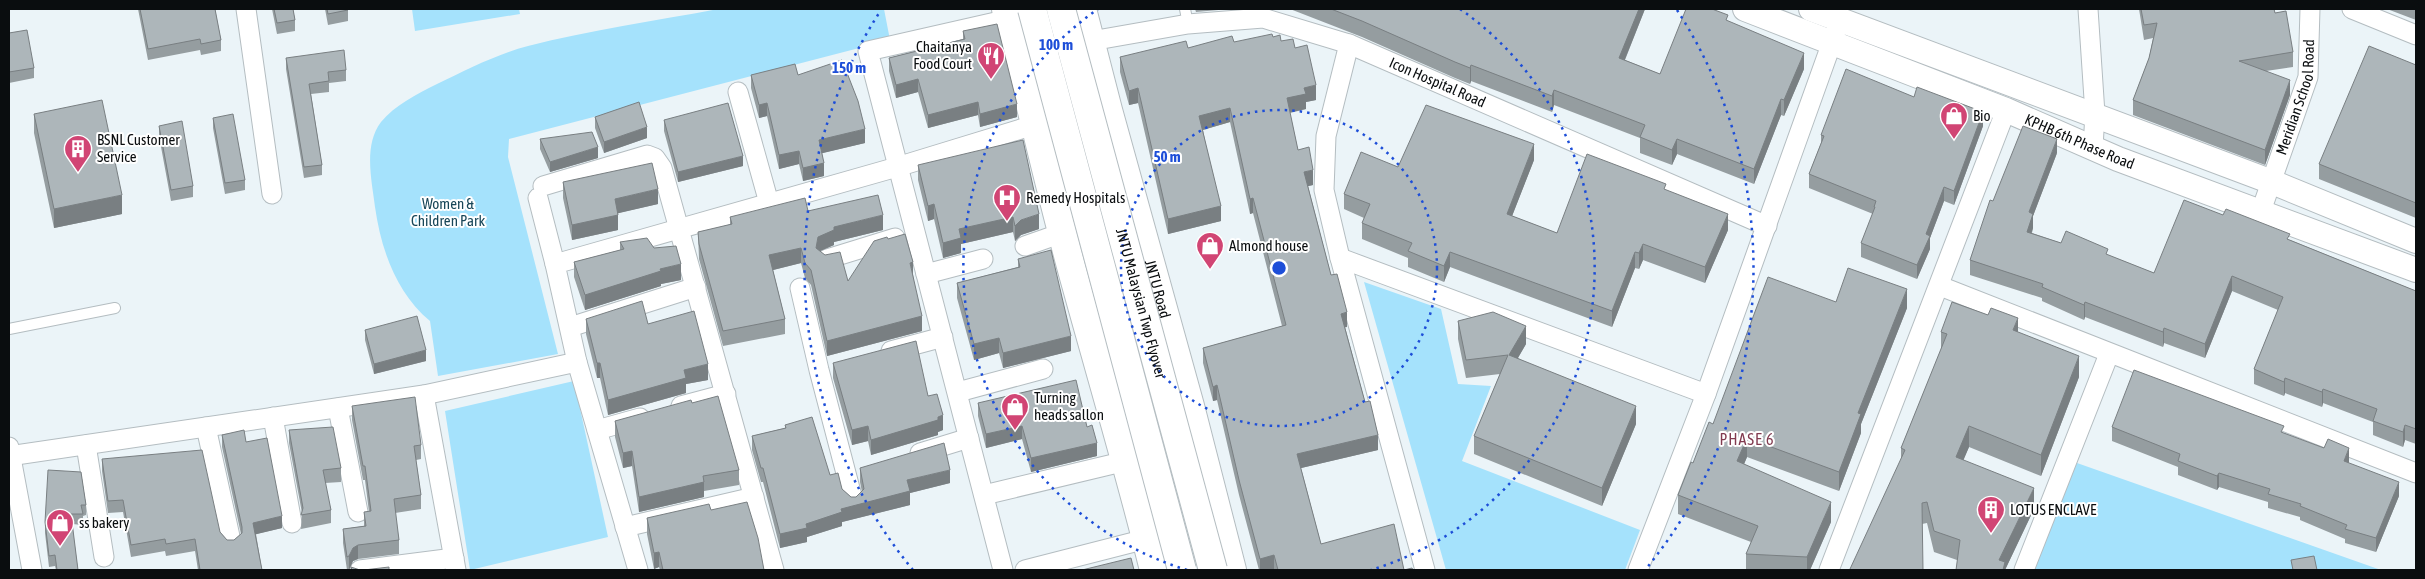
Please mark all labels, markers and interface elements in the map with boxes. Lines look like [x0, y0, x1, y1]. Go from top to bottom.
text: 100 m [1039, 36, 1073, 53]
place label: Chaitanya Food Court [913, 38, 972, 72]
street label: Meridian School Road [2272, 39, 2317, 157]
restaurant icon: Chaitanya Food Court [976, 41, 1006, 80]
street label: Icon Hospital Road [1387, 54, 1488, 110]
text: 150 m [832, 59, 866, 76]
shop icon: Bio [1939, 101, 1969, 140]
place label: Bio [1973, 107, 1991, 124]
street label: KPHB 6th Phase Road [2022, 110, 2137, 172]
place label: BSNL Customer Service [97, 131, 180, 165]
building icon: BSNL Customer Service [63, 134, 93, 173]
text: 50 m [1154, 148, 1181, 165]
hospital icon: Remedy Hospitals [992, 183, 1022, 222]
place label: Remedy Hospitals [1026, 189, 1125, 206]
park label: Women & Children Park [411, 195, 485, 229]
street label: JNTU Malaysian Twp Flyover [1113, 226, 1170, 381]
shop icon: Almond house [1195, 231, 1225, 270]
place label: Almond house [1229, 237, 1308, 254]
street label: JNTU Road [1142, 258, 1174, 320]
centre of rings [1270, 259, 1288, 277]
place label: Turning heads sallon [1034, 389, 1104, 423]
shop icon: Turning heads sallon [1000, 392, 1030, 431]
district label: PHASE 6 [1719, 430, 1775, 448]
building icon: LOTUS ENCLAVE [1976, 495, 2006, 534]
place label: LOTUS ENCLAVE [2010, 501, 2097, 518]
shop icon: ss bakery [45, 508, 75, 547]
place label: ss bakery [79, 514, 129, 531]

